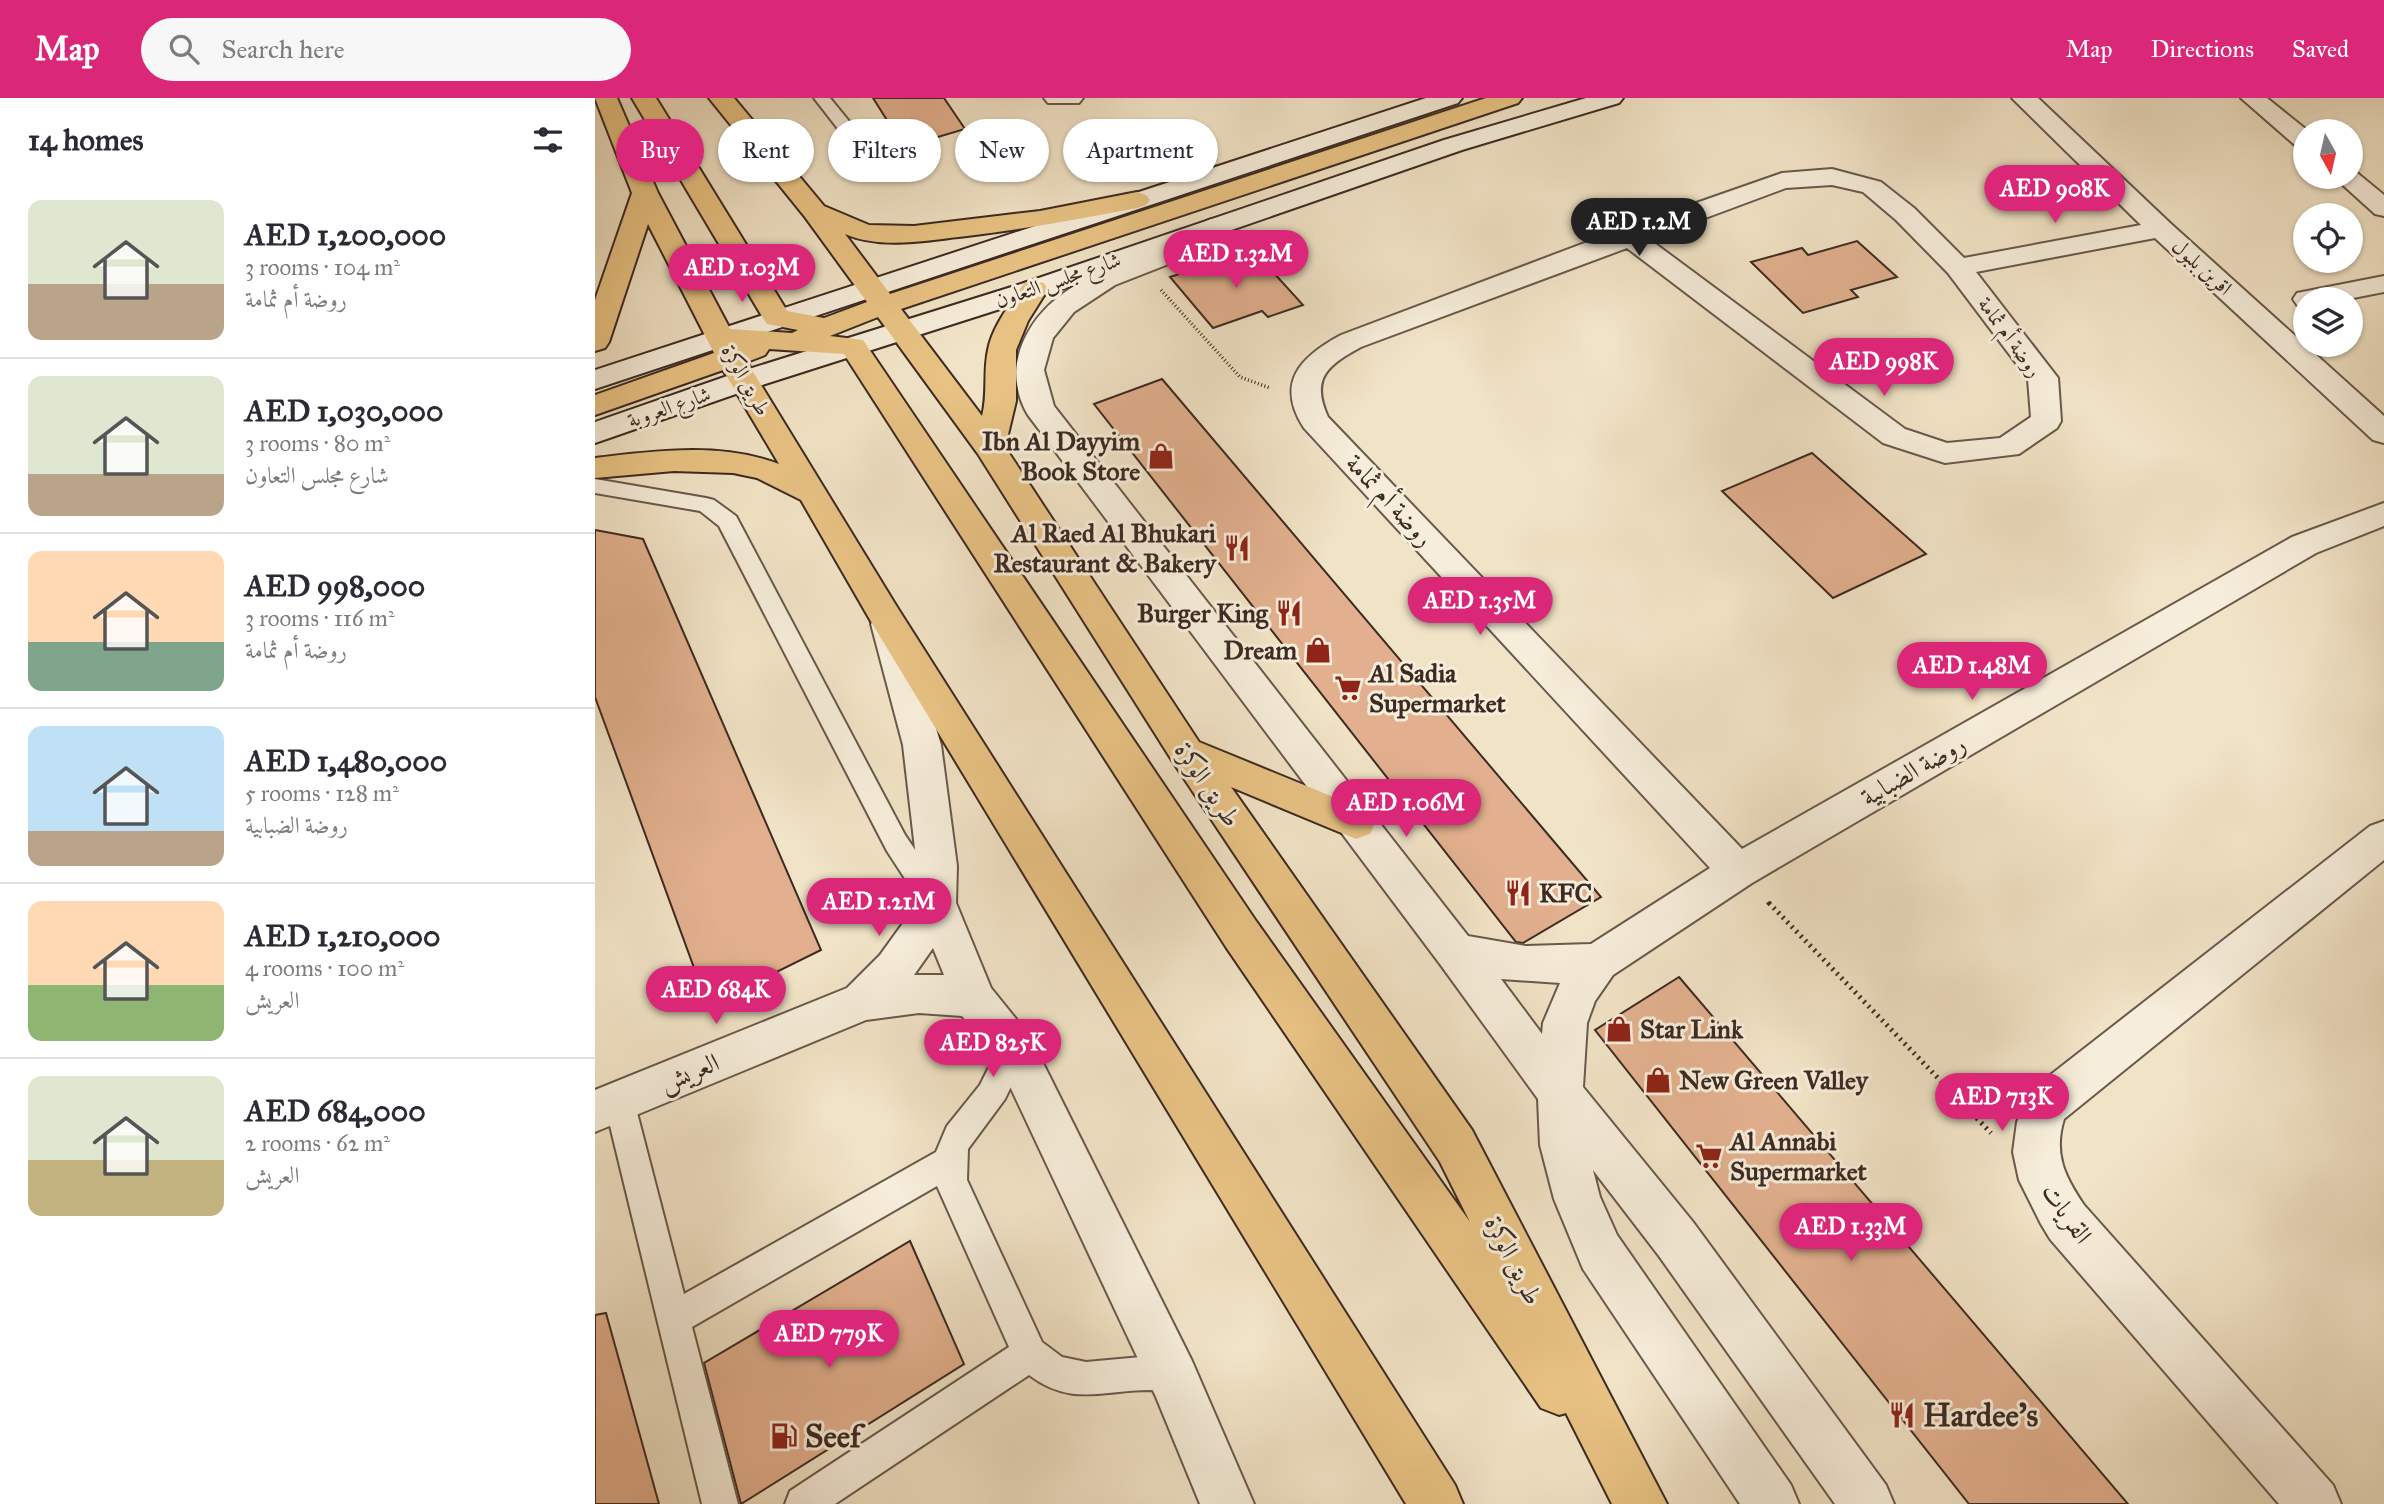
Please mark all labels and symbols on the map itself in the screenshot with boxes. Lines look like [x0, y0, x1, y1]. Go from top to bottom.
north arrow [2293, 119, 2363, 189]
pin: AED 908K [1983, 166, 2127, 225]
pin: AED 1.2M [1567, 198, 1711, 258]
pin: AED 1.32M [1156, 230, 1316, 290]
street label: اقرين بلبول [2166, 233, 2238, 301]
pin: AED 1.03M [662, 244, 822, 304]
street label: شارع مجلس التعاون [992, 246, 1126, 318]
street label: روضة أم ثمامة [1968, 291, 2049, 385]
pin: AED 998K [1812, 338, 1956, 398]
street label: طريق الوكرة [716, 340, 776, 420]
street label: شارع العروبة [624, 381, 716, 438]
place label: Ibn Al Dayyim Book Store [982, 425, 1140, 487]
shop icon: Ibn Al Dayyim Book Store [1146, 441, 1176, 471]
street label: روضة أم ثمامة [1334, 446, 1442, 558]
place label: Al Raed Al Bhukari Restaurant & Bakery [994, 517, 1218, 579]
restaurant icon: Al Raed Al Bhukari Restaurant & Bakery [1222, 533, 1252, 563]
pin: AED 1.35M [1400, 578, 1560, 637]
place label: Burger King [1137, 597, 1269, 630]
restaurant icon: Burger King [1274, 598, 1304, 628]
place label: Dream [1223, 634, 1297, 666]
shop icon: Dream [1303, 635, 1333, 665]
pin: AED 1.48M [1892, 642, 2052, 702]
place label: Al Sadia Supermarket [1367, 657, 1506, 719]
supermarket icon: Al Sadia Supermarket [1333, 673, 1363, 703]
street label: روضة الضبابية [1855, 727, 1971, 813]
street label: طريق الوكرة [1167, 735, 1248, 833]
pin: AED 1.06M [1326, 780, 1486, 839]
place label: KFC [1539, 877, 1592, 909]
pin: AED 1.21M [799, 878, 959, 938]
restaurant icon: KFC [1503, 878, 1533, 908]
pin: AED 684K [644, 967, 788, 1026]
place label: Star Link [1640, 1013, 1744, 1045]
shop icon: Star Link [1604, 1014, 1634, 1044]
pin: AED 825K [921, 1020, 1065, 1079]
street label: العريش [655, 1046, 724, 1100]
place label: New Green Valley [1679, 1064, 1870, 1096]
shop icon: New Green Valley [1643, 1065, 1673, 1095]
pin: AED 713K [1930, 1074, 2074, 1133]
place label: Al Annabi Supermarket [1728, 1125, 1867, 1187]
supermarket icon: Al Annabi Supermarket [1694, 1141, 1724, 1171]
street label: القريات [2034, 1176, 2099, 1250]
pin: AED 1.33M [1771, 1204, 1931, 1263]
street label: طريق الوكرة [1477, 1210, 1550, 1311]
pin: AED 779K [757, 1310, 901, 1370]
place label: Hardee's [1923, 1396, 2039, 1435]
restaurant icon: Hardee's [1887, 1400, 1917, 1430]
place label: Seef [805, 1417, 866, 1456]
fuel station icon: Seef [769, 1421, 799, 1451]

